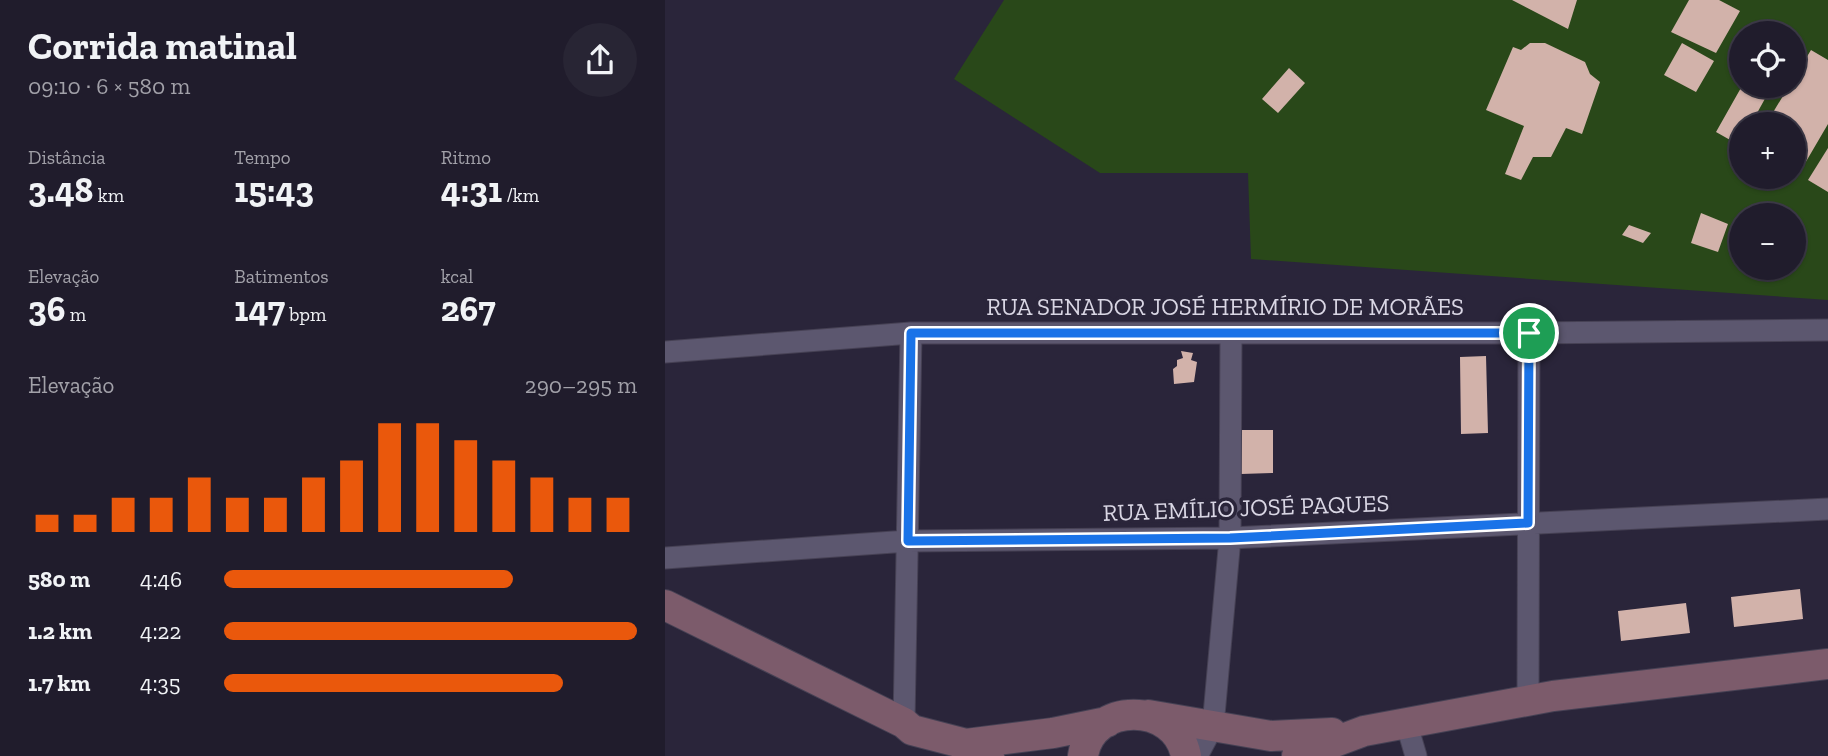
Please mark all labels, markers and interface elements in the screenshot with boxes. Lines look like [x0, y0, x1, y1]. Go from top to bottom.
map controls [1729, 21, 1806, 280]
button: locate [1729, 21, 1806, 98]
text: Corrida matinal [28, 23, 297, 69]
button: share [563, 23, 637, 97]
text: 09:10 · 6 × 580 m [28, 72, 190, 100]
button: + [1729, 112, 1806, 189]
text: Distância [28, 146, 105, 169]
text: Tempo [234, 146, 290, 169]
text: Ritmo [441, 146, 491, 169]
text: 3.48 [28, 169, 93, 211]
text: 15:43 [234, 169, 314, 211]
text: 4:31 [441, 169, 502, 211]
text: km [93, 184, 124, 207]
text: /km [502, 184, 539, 207]
button: − [1729, 203, 1806, 280]
text: Elevação [28, 265, 99, 288]
text: Batimentos [234, 265, 329, 288]
text: kcal [441, 265, 473, 288]
text: 36 [28, 288, 65, 330]
text: 147 [234, 288, 285, 330]
text: 267 [441, 288, 496, 330]
street label: RUA SENADOR JOSÉ HERMÍRIO DE MORÃES [986, 292, 1464, 321]
text: m [65, 303, 86, 326]
text: bpm [285, 303, 326, 326]
pin [1499, 303, 1559, 363]
icon: arrive [1510, 314, 1548, 352]
text: Elevação [28, 371, 114, 399]
text: 290–295 m [525, 371, 637, 399]
street label: RUA EMÍLIO JOSÉ PAQUES [1102, 488, 1390, 527]
text: 580 m [28, 565, 90, 593]
text: 4:46 [140, 565, 182, 593]
text: 1.2 km [28, 617, 92, 645]
text: 4:22 [140, 617, 181, 645]
text: 1.7 km [28, 669, 90, 697]
text: 4:35 [140, 669, 181, 697]

